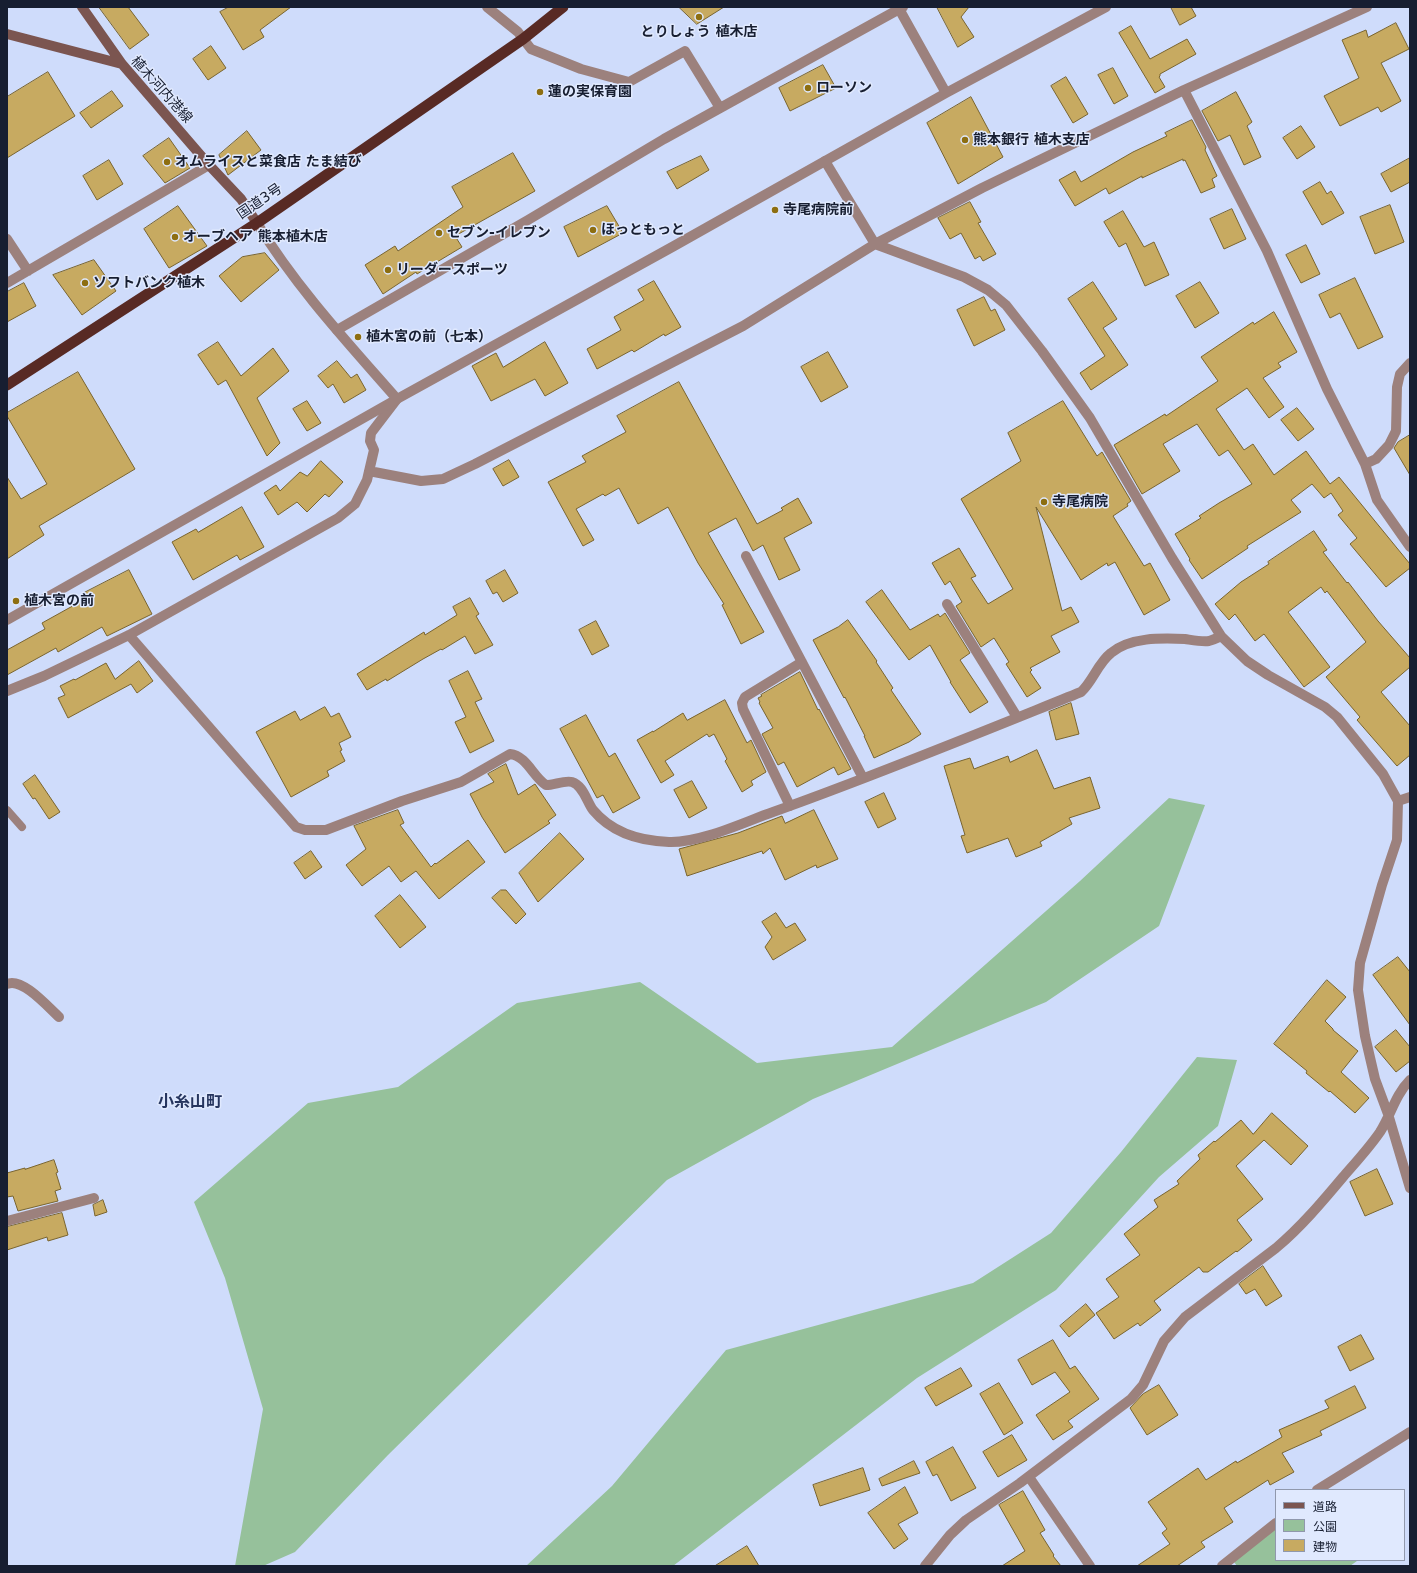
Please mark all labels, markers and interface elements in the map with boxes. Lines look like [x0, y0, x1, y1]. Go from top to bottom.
marker: とりしょう 植木店 [694, 12, 704, 22]
place label: とりしょう 植木店 [641, 24, 757, 40]
street label: 植木河内港線 [127, 53, 195, 127]
place label: ローソン [816, 80, 872, 96]
marker: ローソン [803, 83, 813, 93]
place label: 蓮の実保育園 [548, 84, 632, 100]
marker: 蓮の実保育園 [535, 87, 545, 97]
place label: 熊本銀行 植木支店 [973, 132, 1090, 148]
marker: 熊本銀行 植木支店 [960, 135, 970, 145]
place label: オムライスと菜食店 たま結び [175, 154, 362, 170]
marker: オムライスと菜食店 たま結び [162, 157, 172, 167]
street label: 国道3号 [234, 181, 286, 223]
place label: 寺尾病院前 [783, 202, 853, 218]
marker: 寺尾病院前 [770, 205, 780, 215]
place label: ほっともっと [601, 222, 685, 238]
place label: セブン-イレブン [447, 225, 551, 241]
marker: ほっともっと [588, 225, 598, 235]
marker: セブン-イレブン [434, 228, 444, 238]
place label: オーブヘア 熊本植木店 [183, 229, 328, 245]
marker: オーブヘア 熊本植木店 [170, 232, 180, 242]
place label: リーダースポーツ [396, 262, 508, 278]
marker: リーダースポーツ [383, 265, 393, 275]
place label: ソフトバンク植木 [93, 275, 205, 291]
marker: ソフトバンク植木 [80, 278, 90, 288]
place label: 植木宮の前（七本） [366, 329, 492, 345]
marker: 植木宮の前（七本） [353, 332, 363, 342]
place label: 寺尾病院 [1052, 494, 1108, 510]
marker: 寺尾病院 [1039, 497, 1049, 507]
place label: 植木宮の前 [24, 593, 94, 609]
marker: 植木宮の前 [11, 596, 21, 606]
district label: 小糸山町 [158, 1093, 222, 1113]
legend [1275, 1489, 1405, 1561]
text: 道路 [1313, 1500, 1337, 1514]
text: 公園 [1313, 1520, 1337, 1534]
text: 建物 [1313, 1540, 1337, 1554]

